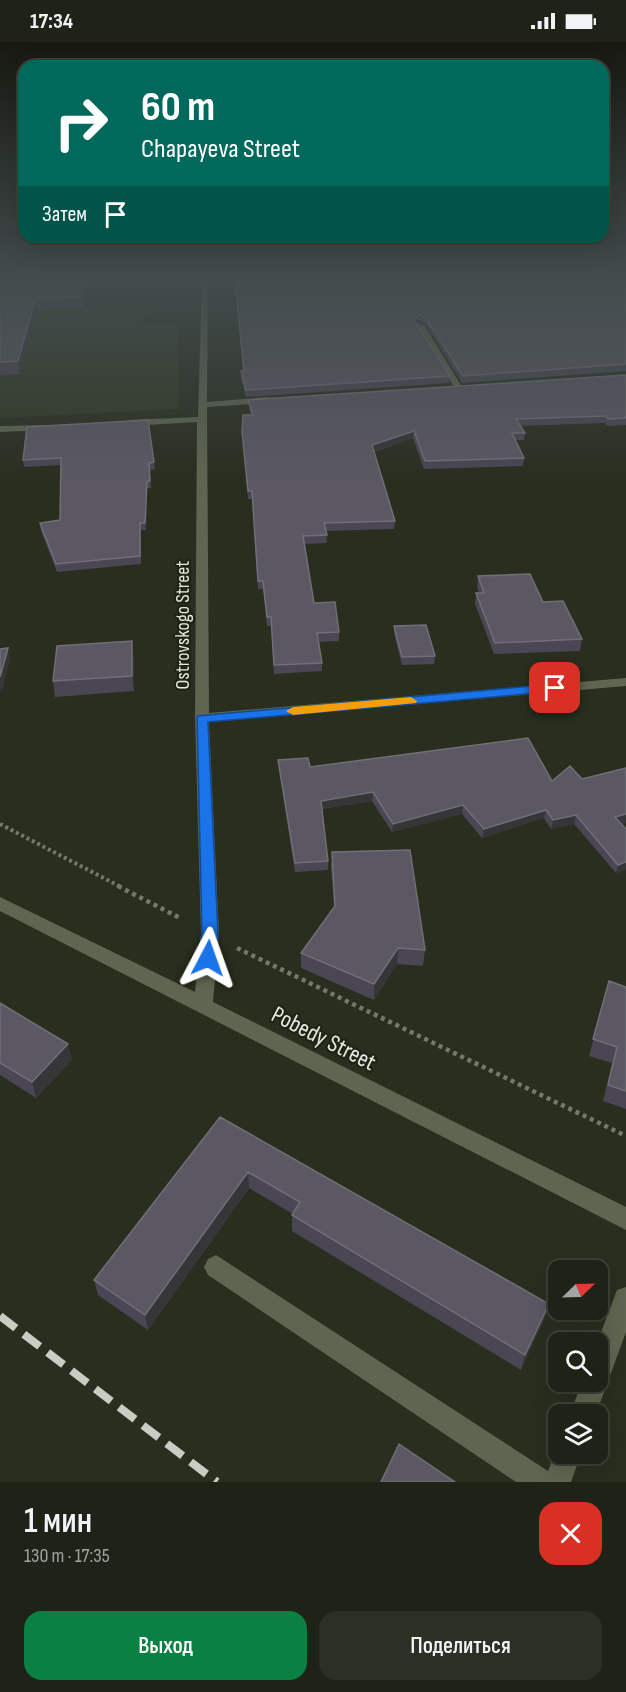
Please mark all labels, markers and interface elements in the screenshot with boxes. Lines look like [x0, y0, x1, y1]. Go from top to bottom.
text: 17:34 [30, 8, 73, 35]
text: 60 m [141, 82, 215, 133]
icon: right [42, 84, 120, 162]
text: Chapayeva Street [141, 133, 300, 165]
icon: arrive [99, 198, 132, 231]
text: Затем [42, 201, 87, 228]
street label: Ostrovskogo Street [171, 561, 195, 689]
pin [529, 662, 580, 713]
icon: arrive [538, 671, 571, 704]
position arrow [176, 926, 240, 990]
street label: Pobedy Street [267, 1000, 381, 1077]
north arrow [548, 1260, 608, 1320]
map controls [548, 1260, 608, 1464]
button: search [548, 1332, 608, 1392]
button: layers [548, 1404, 608, 1464]
text: 1 мин [24, 1500, 92, 1543]
button: close [539, 1502, 602, 1565]
text: 130 m · 17:35 [24, 1544, 110, 1568]
button: Выход [24, 1611, 307, 1680]
button: Поделиться [319, 1611, 602, 1680]

